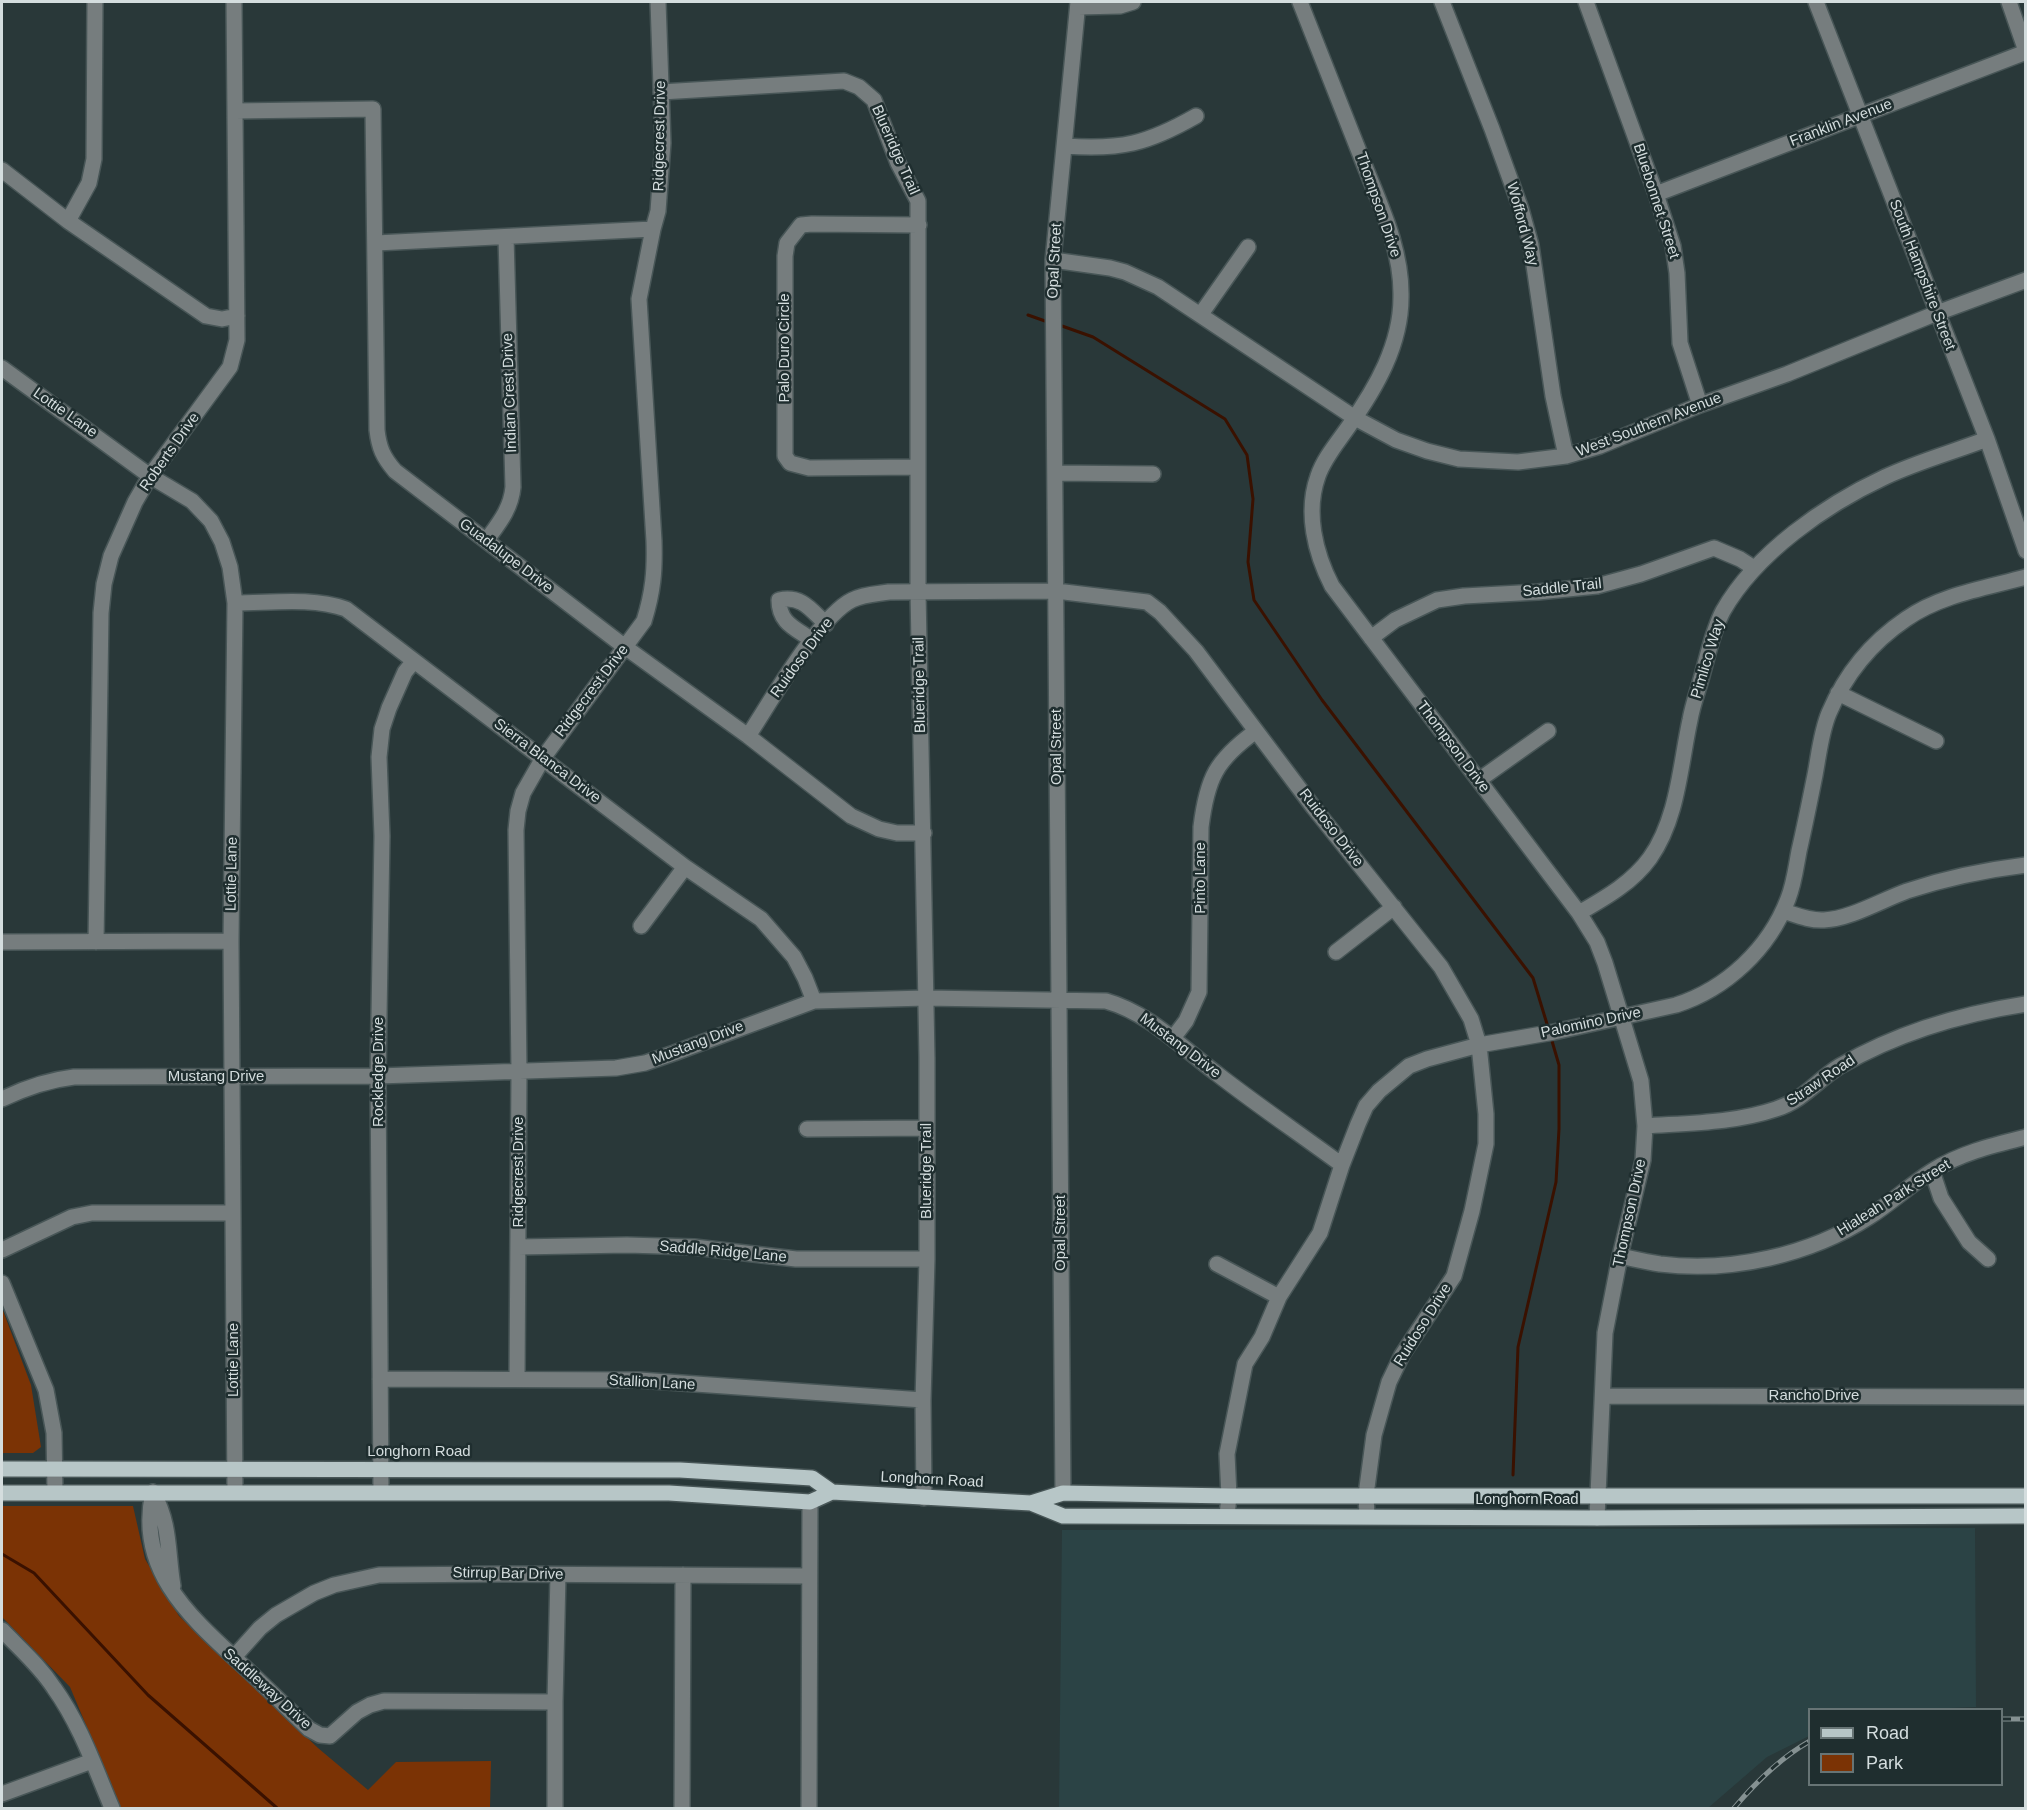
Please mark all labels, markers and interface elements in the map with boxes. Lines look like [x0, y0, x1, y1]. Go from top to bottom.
street label: Ridgecrest Drive [650, 80, 670, 192]
street label: Franklin Avenue [1787, 95, 1895, 151]
street label: Blueridge Trail [867, 102, 923, 198]
street label: Bluebonnet Street [1629, 141, 1683, 261]
street label: Thompson Drive [1352, 150, 1404, 260]
street label: Wofford Way [1502, 180, 1542, 268]
street label: South Hampshire Street [1885, 197, 1959, 353]
street label: Opal Street [1044, 223, 1066, 299]
street label: Palo Duro Circle [776, 293, 794, 403]
street label: Indian Crest Drive [499, 333, 521, 453]
street label: Lottie Lane [29, 384, 101, 442]
street label: West Southern Avenue [1574, 389, 1724, 461]
street label: Roberts Drive [136, 409, 204, 495]
street label: Guadalupe Drive [456, 515, 556, 597]
street label: Saddle Trail [1522, 575, 1602, 601]
street label: Ruidoso Drive [767, 615, 837, 701]
street label: Pimlico Way [1687, 617, 1729, 701]
street label: Blueridge Trail [910, 637, 930, 733]
street label: Ridgecrest Drive [551, 641, 633, 741]
street label: Thompson Drive [1413, 698, 1493, 796]
street label: Opal Street [1048, 709, 1066, 785]
street label: Sierra Blanca Drive [490, 715, 604, 807]
street label: Ruidoso Drive [1295, 785, 1367, 871]
street label: Lottie Lane [222, 837, 242, 911]
street label: Pinto Lane [1192, 842, 1210, 914]
street label: Palomino Drive [1539, 1004, 1643, 1042]
street label: Mustang Drive [1136, 1010, 1224, 1082]
street label: Rockledge Drive [370, 1017, 388, 1127]
street label: Mustang Drive [650, 1017, 746, 1069]
street label: Straw Road [1783, 1052, 1859, 1110]
street label: Mustang Drive [168, 1068, 264, 1086]
street label: Ridgecrest Drive [510, 1117, 528, 1227]
street label: Blueridge Trail [918, 1123, 936, 1219]
street label: Hialeah Park Street [1834, 1156, 1954, 1240]
street label: Thompson Drive [1610, 1157, 1650, 1269]
street label: Opal Street [1052, 1195, 1070, 1271]
street label: Saddle Ridge Lane [659, 1237, 787, 1267]
street label: Ruidoso Drive [1390, 1280, 1456, 1370]
street label: Lottie Lane [225, 1323, 243, 1397]
street label: Stallion Lane [608, 1372, 696, 1394]
street label: Rancho Drive [1769, 1387, 1859, 1405]
street label: Longhorn Road [367, 1443, 471, 1461]
street label: Longhorn Road [880, 1468, 984, 1492]
street label: Longhorn Road [1475, 1491, 1579, 1509]
street label: Stirrup Bar Drive [452, 1564, 564, 1584]
street label: Saddleway Drive [219, 1645, 315, 1733]
legend [1808, 1708, 2003, 1786]
text: Road [1866, 1723, 1909, 1743]
text: Park [1866, 1753, 1903, 1773]

